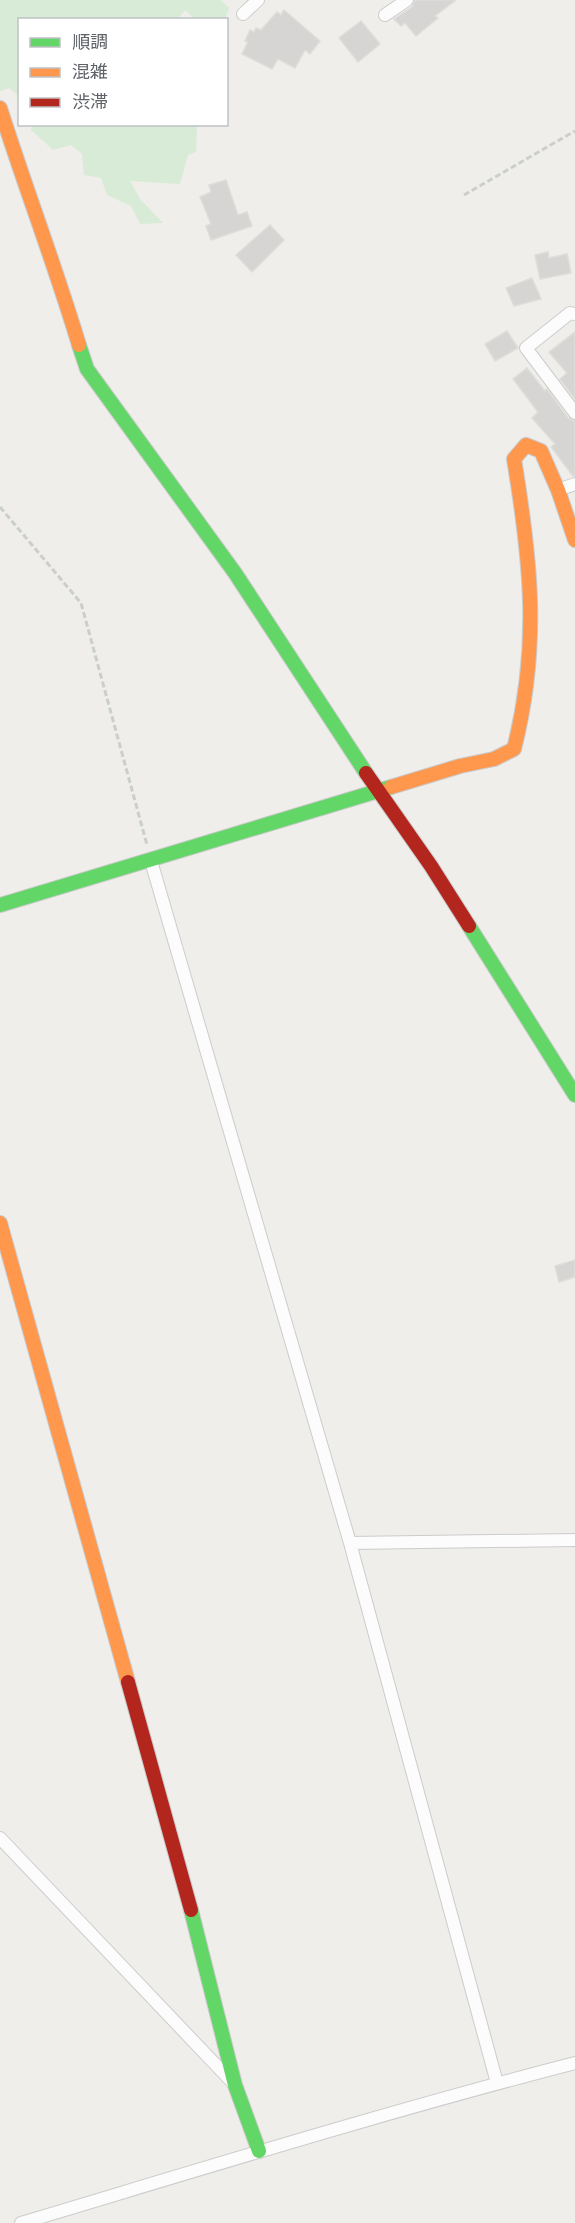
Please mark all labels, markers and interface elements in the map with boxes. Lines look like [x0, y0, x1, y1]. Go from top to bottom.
legend [18, 18, 228, 126]
text: 順調 [72, 30, 108, 53]
text: 混雑 [72, 60, 108, 83]
text: 渋滞 [72, 90, 108, 113]

